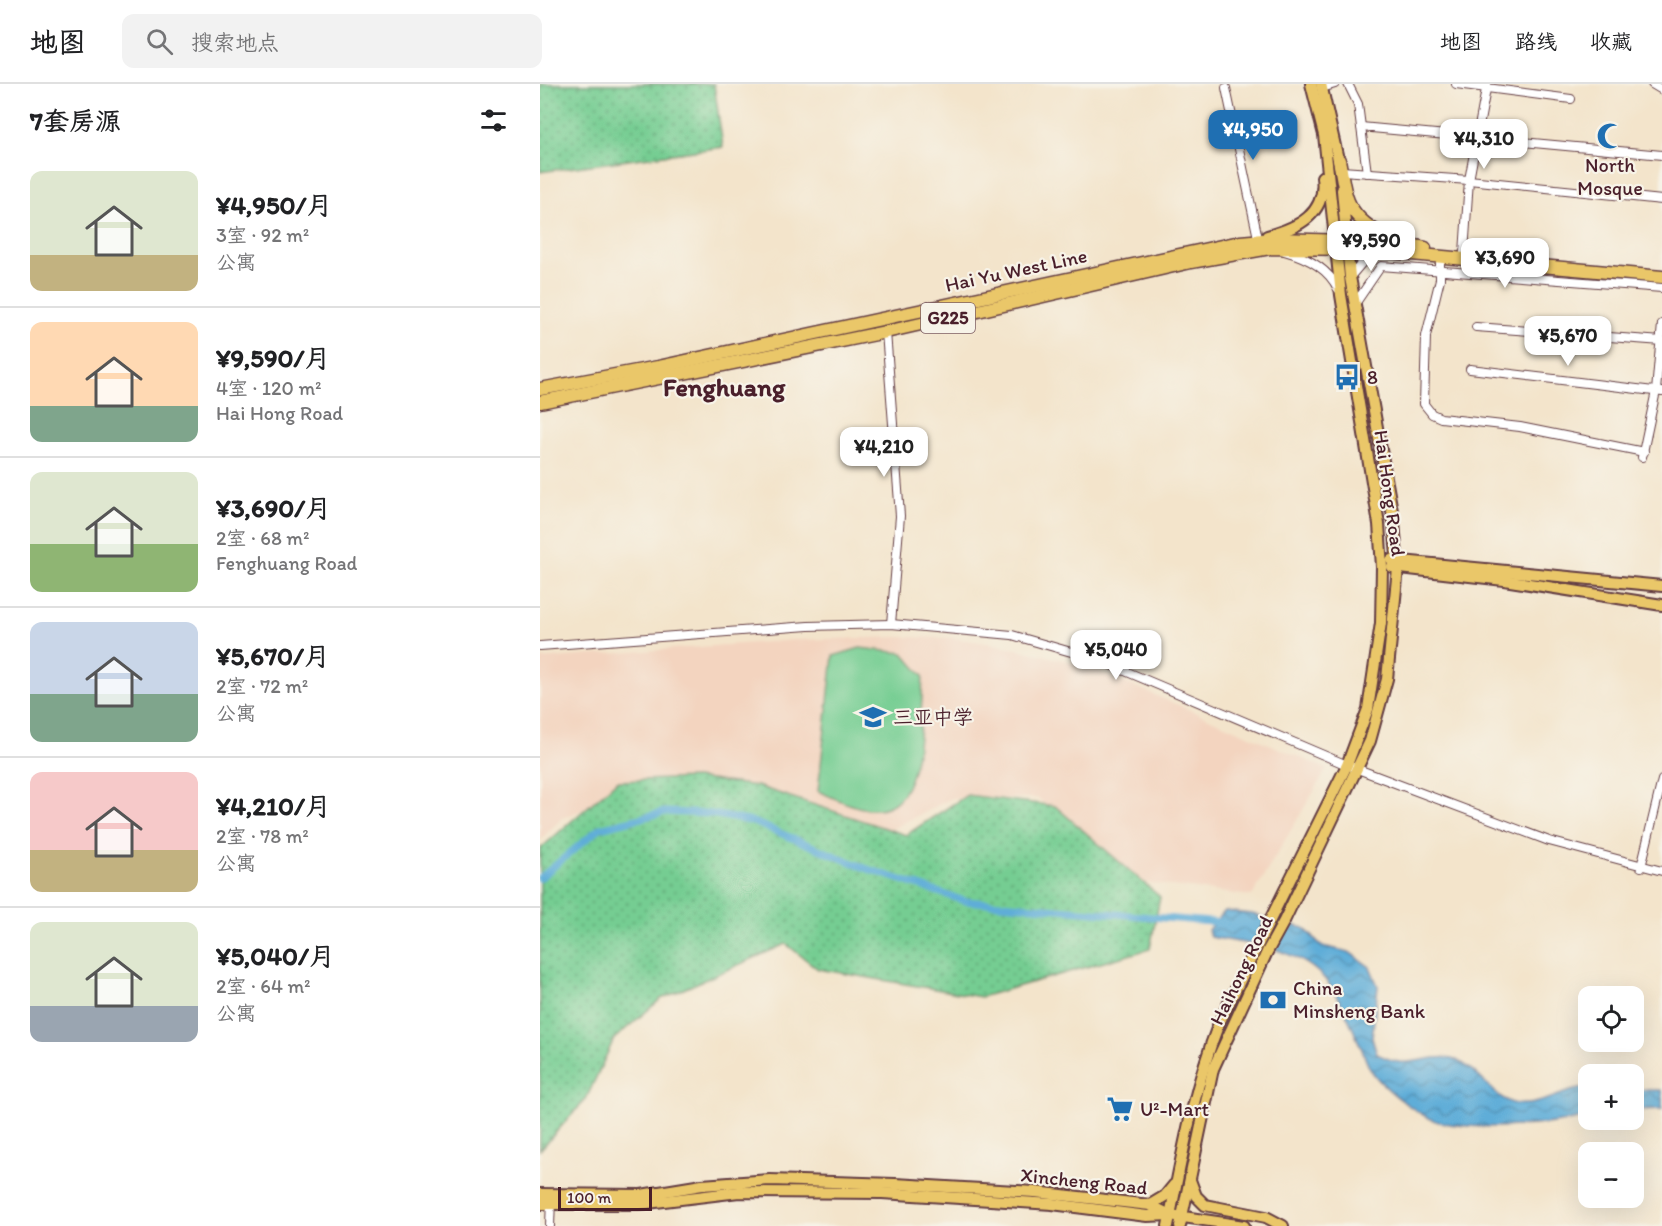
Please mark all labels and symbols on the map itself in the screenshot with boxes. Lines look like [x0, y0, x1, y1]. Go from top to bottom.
pin: ¥4,950 [1204, 110, 1302, 161]
pin: ¥4,310 [1435, 119, 1533, 170]
mosque icon: North Mosque [1595, 121, 1625, 151]
place label: North Mosque [1577, 153, 1643, 200]
pin: ¥9,590 [1322, 221, 1420, 272]
pin: ¥3,690 [1456, 238, 1554, 289]
street label: Hai Yu West Line [943, 243, 1089, 297]
road number: G225 [921, 303, 975, 333]
pin: ¥5,670 [1519, 316, 1617, 367]
bus stop icon: 8 [1332, 362, 1362, 392]
place label: 8 [1367, 365, 1378, 389]
district label: Fenghuang [663, 371, 786, 403]
pin: ¥4,210 [835, 427, 933, 478]
street label: Hai Hong Road [1369, 428, 1411, 558]
pin: ¥5,040 [1067, 630, 1165, 681]
school or university icon: 三亚中学 [858, 702, 888, 732]
place label: 三亚中学 [893, 705, 973, 729]
street label: Haihong Road [1204, 911, 1278, 1029]
place label: China Minsheng Bank [1293, 976, 1426, 1023]
bank icon: China Minsheng Bank [1258, 985, 1288, 1015]
supermarket icon: U²-Mart [1105, 1094, 1135, 1124]
place label: U²-Mart [1140, 1097, 1210, 1121]
street label: Xincheng Road [1019, 1162, 1149, 1200]
scale bar [558, 1184, 652, 1212]

